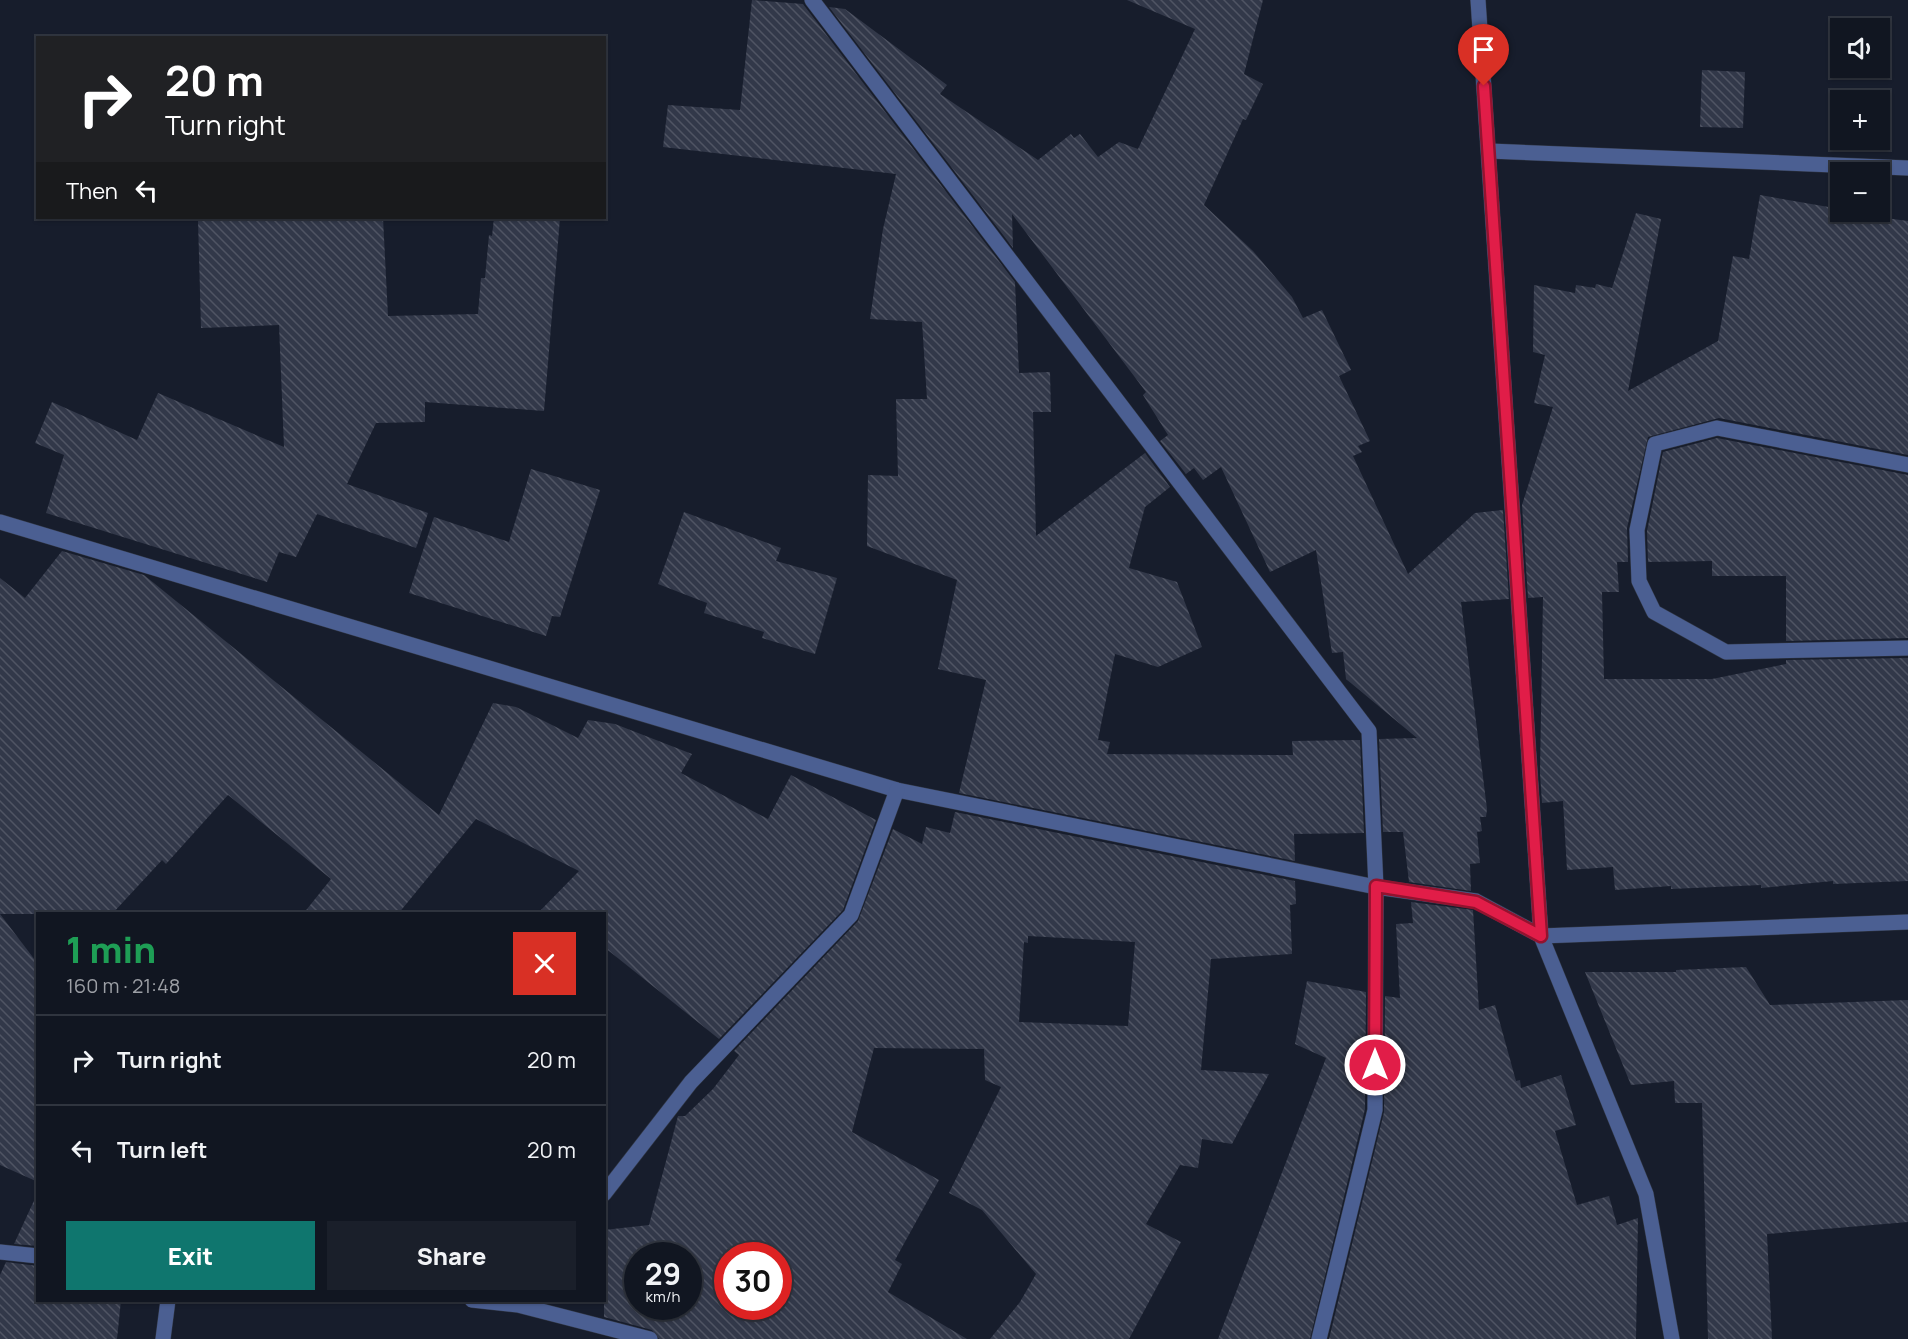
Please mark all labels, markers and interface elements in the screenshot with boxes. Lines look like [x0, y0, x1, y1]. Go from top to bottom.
map controls [1830, 18, 1890, 222]
button: sound [1830, 18, 1890, 78]
pin [1458, 24, 1509, 86]
icon: arrive [1467, 33, 1500, 66]
text: 20 m [165, 51, 264, 109]
icon: right [66, 60, 144, 138]
button: + [1830, 90, 1890, 150]
text: Turn right [165, 106, 286, 143]
button: − [1830, 162, 1890, 222]
icon: left [130, 174, 163, 207]
text: Then [66, 176, 118, 206]
text: 1 min [66, 925, 156, 974]
button: close [513, 932, 576, 995]
text: 160 m · 21:48 [66, 972, 180, 999]
position arrow [1343, 1033, 1407, 1097]
icon: right [66, 1044, 99, 1077]
text: Turn right [117, 1045, 222, 1075]
text: 20 m [527, 1045, 576, 1075]
icon: left [66, 1134, 99, 1167]
text: Turn left [117, 1135, 207, 1165]
text: 20 m [527, 1135, 576, 1165]
button: Exit [66, 1221, 315, 1290]
button: Share [327, 1221, 576, 1290]
speed limit sign: 30 [714, 1242, 792, 1320]
text: 29 [645, 1253, 681, 1294]
text: km/h [646, 1286, 680, 1307]

